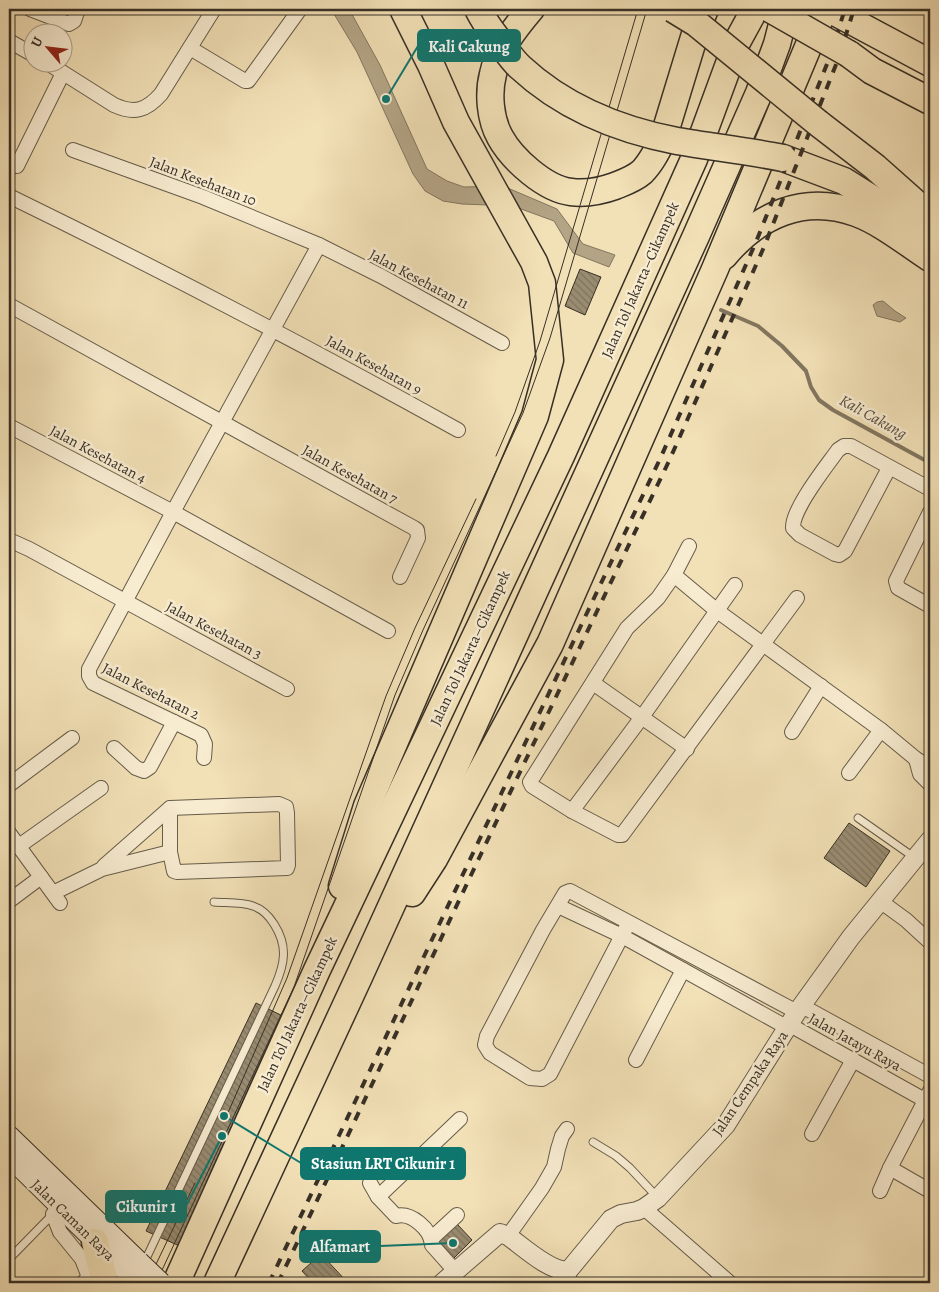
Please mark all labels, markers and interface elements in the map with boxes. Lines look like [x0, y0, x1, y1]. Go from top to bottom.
north arrow [22, 22, 72, 72]
callout: Kali Cakung [418, 30, 520, 61]
text: U [26, 34, 48, 51]
text: Kali Cakung [428, 36, 511, 58]
street label: Jalan Kesehatan 10 [147, 151, 259, 211]
street label: Jalan Tol Jakarta–Cikampek [596, 198, 684, 361]
street label: Jalan Kesehatan 11 [366, 244, 472, 314]
street label: Jalan Kesehatan 9 [322, 330, 426, 400]
water label: Kali Cakung [835, 389, 911, 445]
street label: Jalan Kesehatan 4 [46, 420, 150, 488]
street label: Jalan Kesehatan 7 [299, 440, 402, 509]
street label: Jalan Tol Jakarta–Cikampek [425, 567, 515, 729]
street label: Jalan Kesehatan 3 [162, 596, 266, 664]
street label: Jalan Kesehatan 2 [99, 658, 203, 724]
street label: Jalan Tol Jakarta–Cikampek [252, 933, 342, 1095]
street label: Jalan Jatayu Raya [805, 1008, 905, 1076]
street label: Jalan Cempaka Raya [707, 1027, 793, 1139]
callout: Stasiun LRT Cikunir 1 [301, 1148, 465, 1179]
text: Stasiun LRT Cikunir 1 [311, 1153, 455, 1175]
street label: Jalan Caman Raya [27, 1175, 119, 1265]
callout: Cikunir 1 [106, 1191, 186, 1222]
text: Cikunir 1 [116, 1196, 176, 1218]
callout: Alfamart [300, 1231, 380, 1262]
text: Alfamart [309, 1236, 371, 1258]

